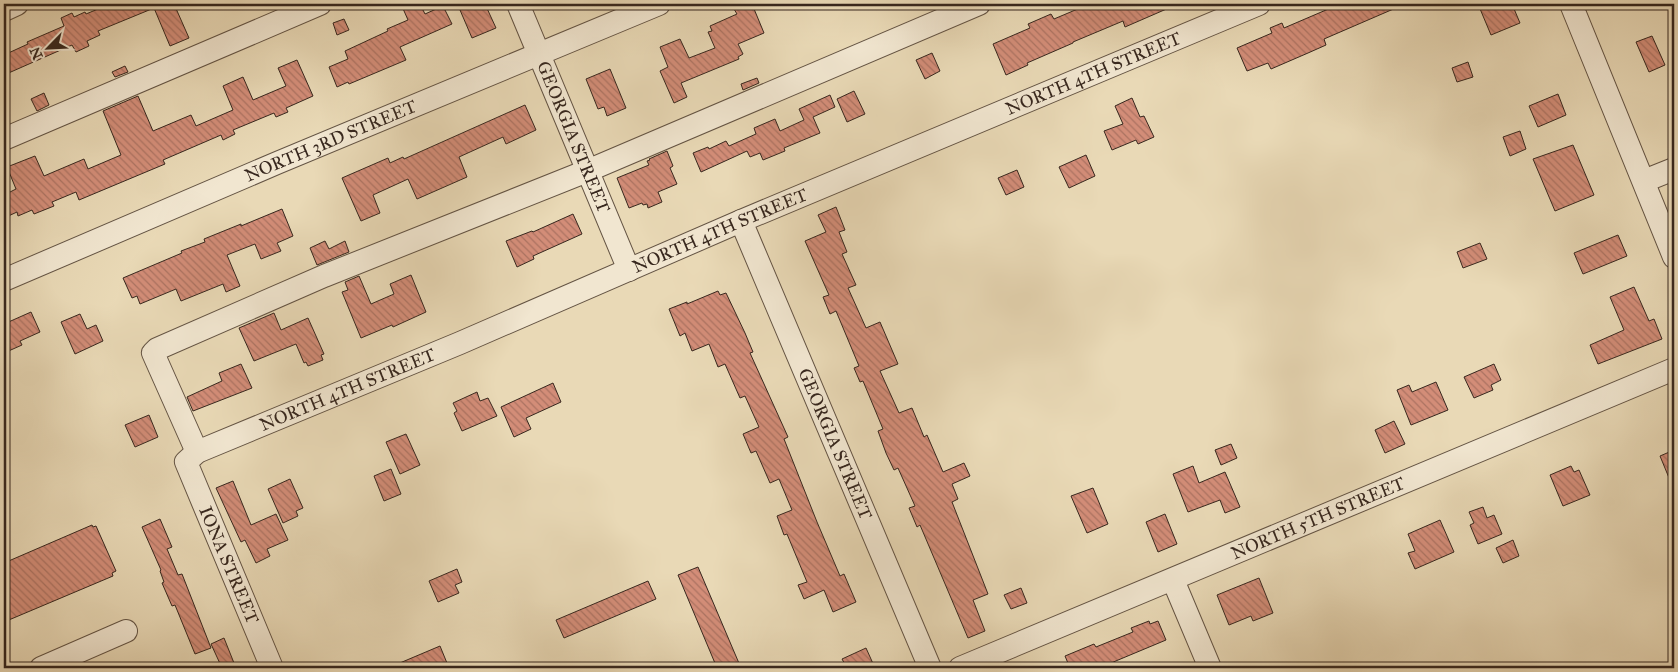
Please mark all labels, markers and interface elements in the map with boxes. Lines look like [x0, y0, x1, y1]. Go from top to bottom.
north arrow [22, 22, 72, 72]
street label: NORTH 4TH STREET [1002, 27, 1184, 120]
text: N [26, 44, 47, 62]
street label: GEORGIA STREET [532, 58, 615, 216]
street label: NORTH 3RD STREET [241, 95, 420, 187]
street label: NORTH 4TH STREET [629, 183, 811, 278]
street label: NORTH 4TH STREET [256, 343, 439, 436]
street label: GEORGIA STREET [794, 365, 877, 523]
street label: NORTH 5TH STREET [1228, 472, 1408, 564]
street label: IONA STREET [194, 503, 264, 627]

